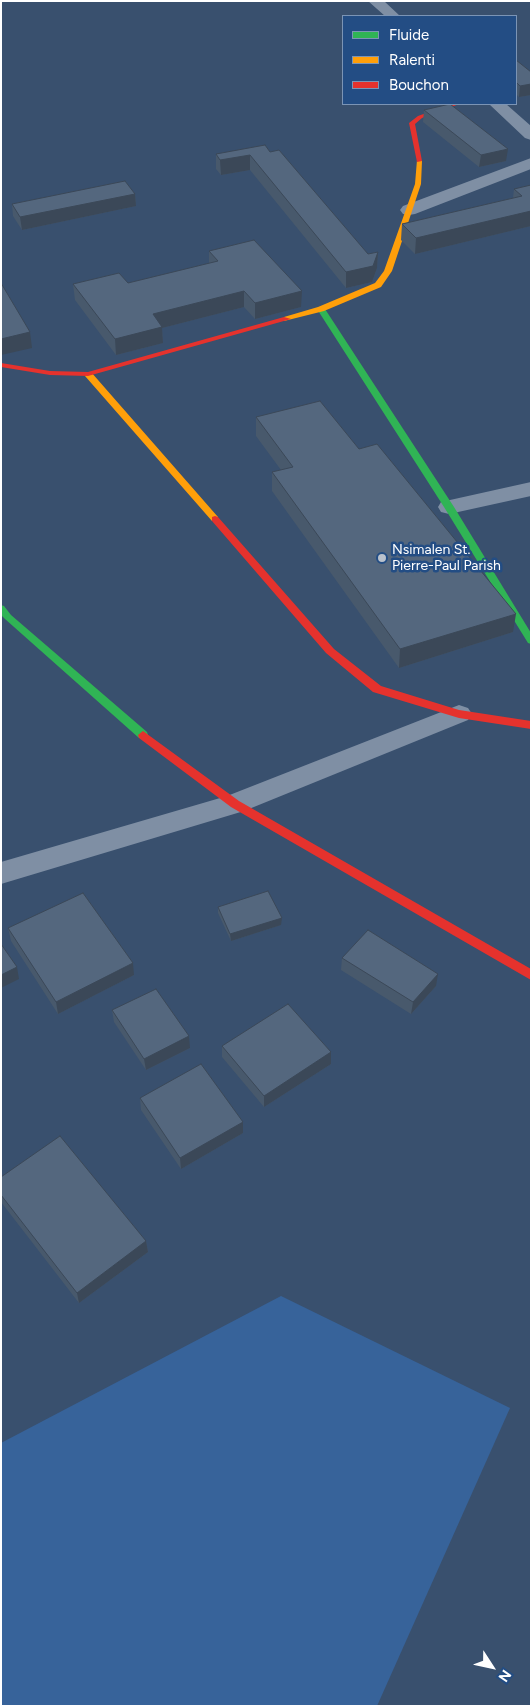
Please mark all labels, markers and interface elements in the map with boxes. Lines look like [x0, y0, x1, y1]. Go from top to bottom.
legend [342, 15, 517, 105]
text: Fluide [389, 26, 429, 44]
text: Ralenti [389, 51, 435, 69]
text: Bouchon [389, 76, 449, 94]
place label: Nsimalen St. Pierre-Paul Parish [392, 542, 501, 574]
marker: Nsimalen St. Pierre-Paul Parish [376, 552, 388, 564]
north arrow [467, 1642, 517, 1692]
text: N [495, 1667, 515, 1685]

